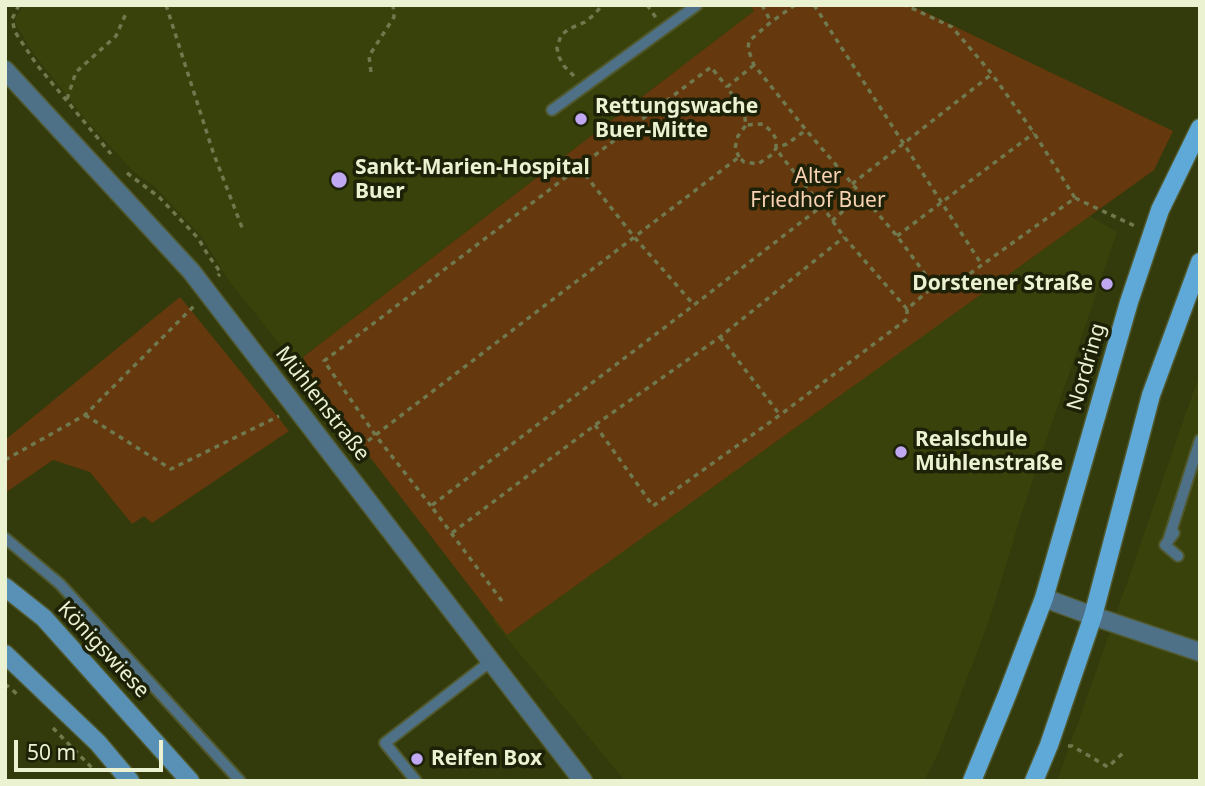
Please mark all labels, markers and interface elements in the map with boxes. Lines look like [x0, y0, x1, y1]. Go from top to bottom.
place label: Rettungswache Buer-Mitte [595, 94, 758, 144]
marker: Rettungswache Buer-Mitte [573, 111, 589, 127]
place label: Sankt-Marien-Hospital Buer [355, 155, 590, 205]
park label: Alter Friedhof Buer [750, 164, 886, 214]
marker: Sankt-Marien-Hospital Buer [329, 170, 349, 190]
place label: Dorstener Straße [912, 271, 1093, 297]
marker: Dorstener Straße [1099, 276, 1115, 292]
street label: Nordring [1063, 320, 1111, 414]
street label: Mühlenstraße [270, 342, 374, 466]
place label: Realschule Mühlenstraße [915, 427, 1063, 477]
marker: Realschule Mühlenstraße [893, 444, 909, 460]
street label: Königswiese [52, 597, 154, 703]
scale bar [18, 726, 166, 770]
text: 50 m [27, 738, 76, 766]
place label: Reifen Box [431, 746, 542, 772]
marker: Reifen Box [409, 751, 425, 767]

